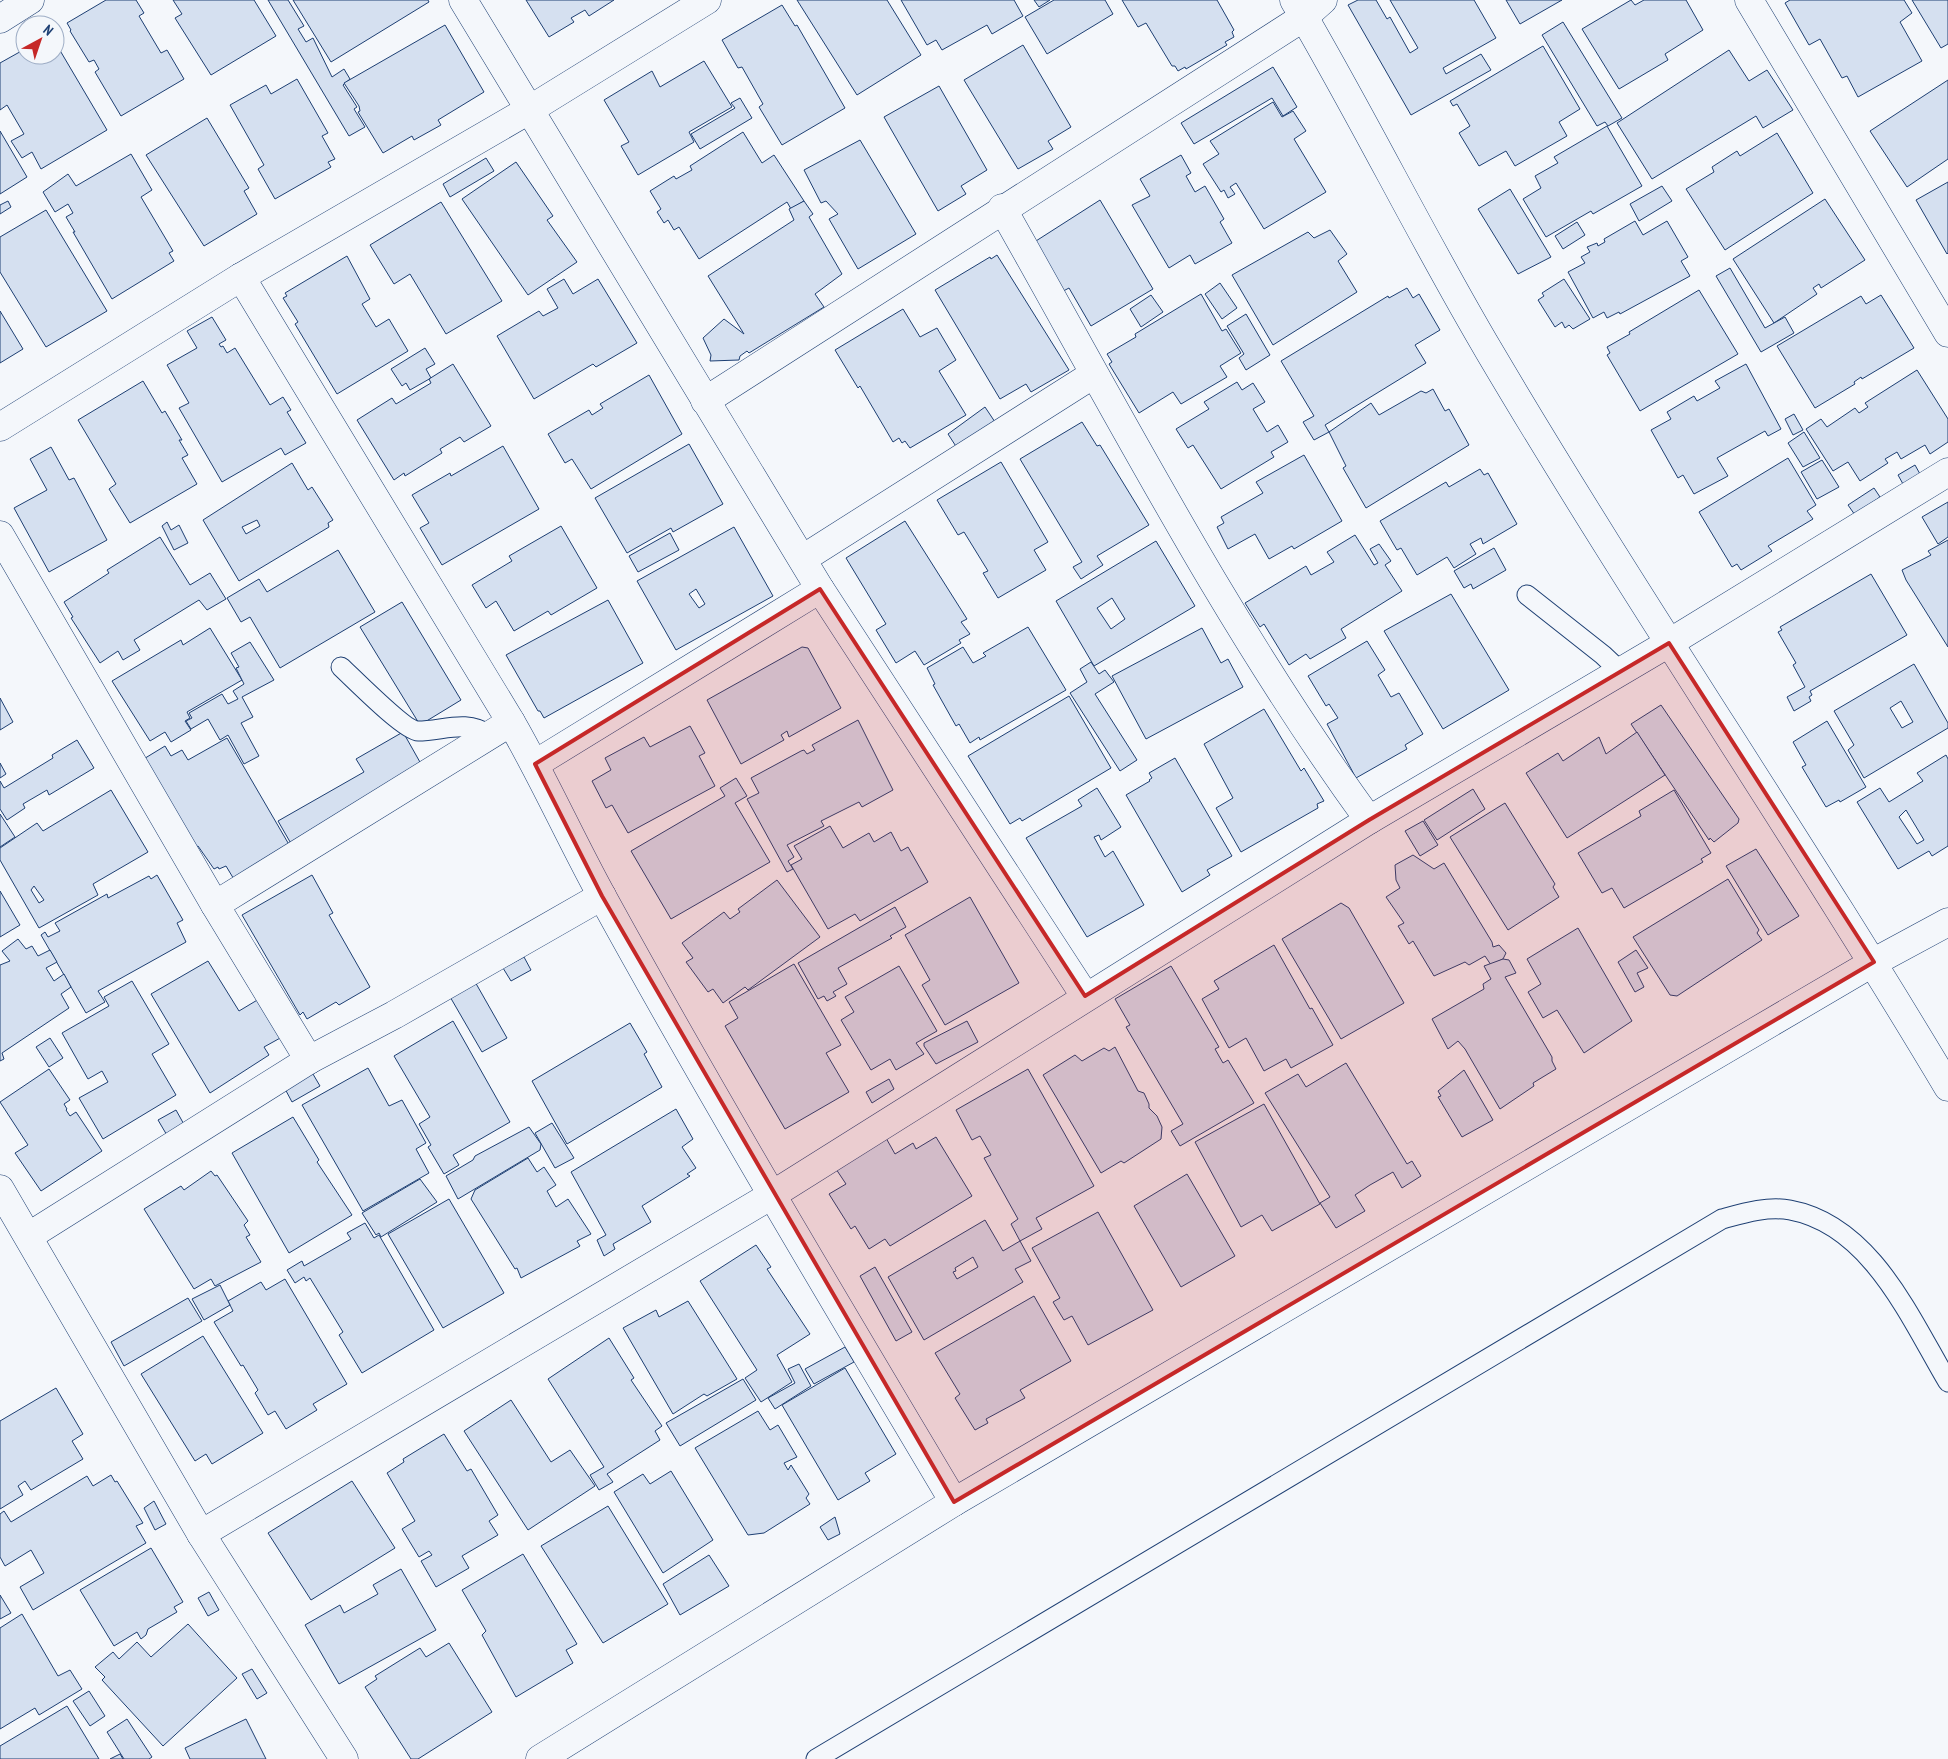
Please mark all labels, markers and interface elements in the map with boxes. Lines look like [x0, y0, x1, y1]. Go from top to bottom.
north arrow [15, 15, 65, 65]
text: N [40, 21, 57, 39]

